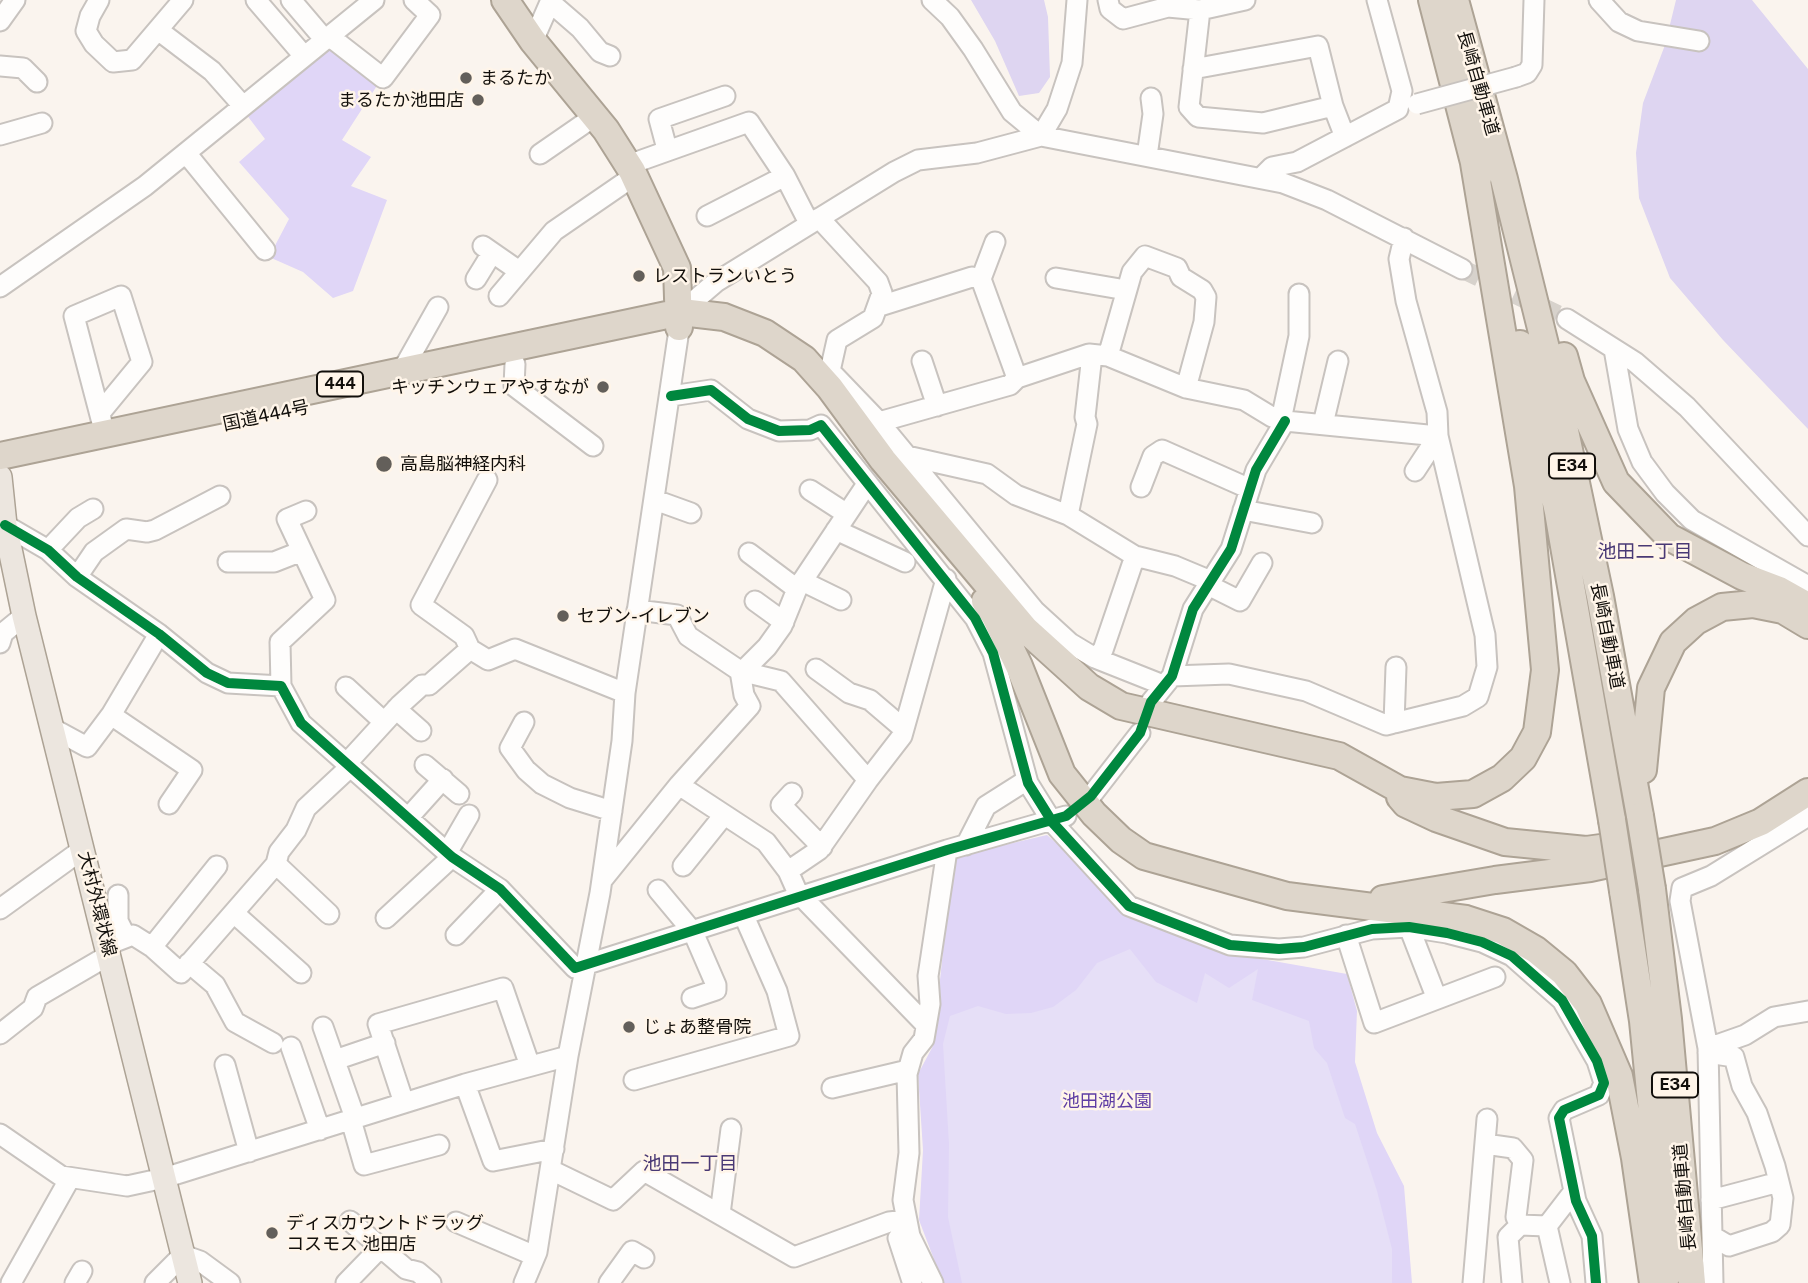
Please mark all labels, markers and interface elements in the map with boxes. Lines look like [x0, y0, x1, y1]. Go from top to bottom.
street label: 長崎自動車道 [1453, 28, 1503, 138]
place label: まるたか [480, 67, 552, 89]
marker: まるたか [458, 70, 474, 86]
place label: まるたか池田店 [338, 89, 464, 111]
marker: まるたか池田店 [470, 92, 486, 108]
place label: レストランいとう [653, 265, 797, 287]
marker: レストランいとう [631, 268, 647, 284]
road number: 444 [317, 372, 363, 396]
place label: キッチンウェアやすなが [391, 376, 589, 398]
marker: キッチンウェアやすなが [595, 379, 611, 395]
street label: 国道444号 [221, 396, 311, 436]
place label: 高島脳神経内科 [400, 453, 526, 475]
road number: E34 [1549, 453, 1595, 478]
marker: 高島脳神経内科 [374, 454, 394, 474]
district label: 池田二丁目 [1598, 541, 1692, 563]
street label: 長崎自動車道 [1586, 581, 1628, 691]
place label: セブン-イレブン [577, 605, 710, 627]
marker: セブン-イレブン [555, 608, 571, 624]
street label: 大村外環状線 [73, 849, 121, 959]
place label: じょあ整骨院 [643, 1016, 751, 1038]
marker: じょあ整骨院 [621, 1019, 637, 1035]
road number: E34 [1652, 1072, 1698, 1098]
park label: 池田湖公園 [1062, 1090, 1152, 1112]
street label: 長崎自動車道 [1670, 1142, 1700, 1252]
district label: 池田一丁目 [643, 1153, 737, 1175]
place label: ディスカウントドラッグ コスモス 池田店 [286, 1212, 484, 1254]
marker: ディスカウントドラッグ コスモス 池田店 [264, 1225, 280, 1241]

